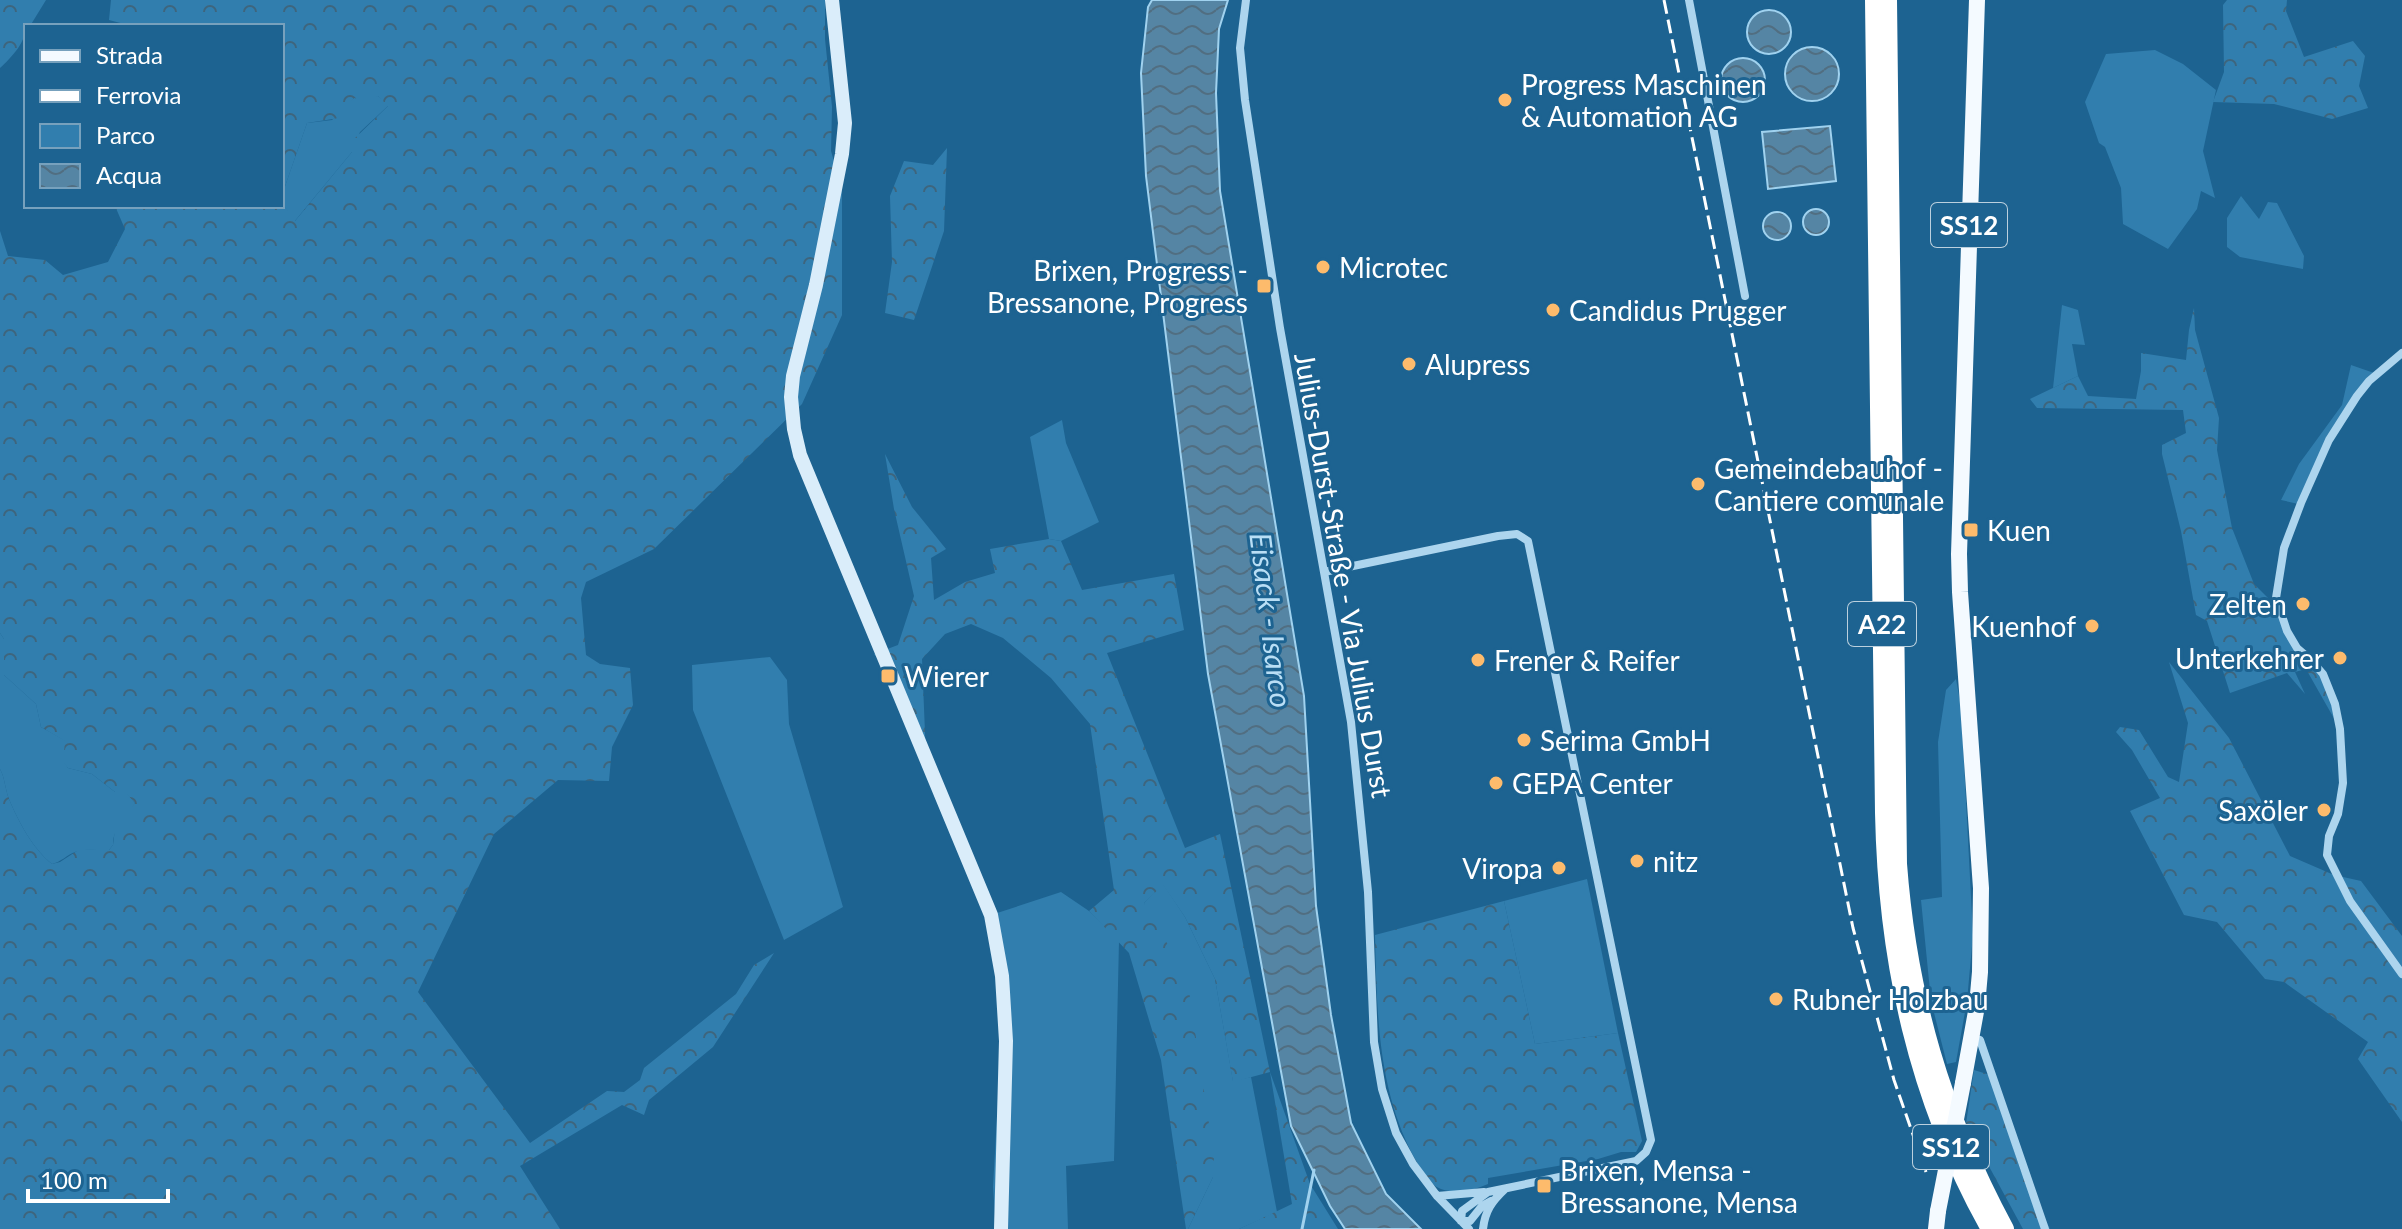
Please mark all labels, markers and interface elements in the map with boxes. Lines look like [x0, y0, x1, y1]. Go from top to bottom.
legend [24, 24, 284, 208]
text: Strada [96, 40, 163, 69]
place label: Progress Maschinen & Automation AG [1521, 67, 1767, 133]
text: Ferrovia [96, 80, 182, 109]
marker: Progress Maschinen & Automation AG [1496, 91, 1514, 109]
text: Parco [96, 120, 155, 149]
text: Acqua [96, 160, 162, 189]
road number: SS12 [1931, 203, 2007, 247]
place label: Microtec [1339, 250, 1448, 284]
place label: Brixen, Progress - Bressanone, Progress [987, 253, 1248, 319]
marker: Microtec [1314, 258, 1332, 276]
marker: Brixen, Progress - Bressanone, Progress [1255, 277, 1273, 295]
place label: Candidus Prugger [1569, 293, 1786, 327]
marker: Candidus Prugger [1544, 301, 1562, 319]
place label: Alupress [1425, 347, 1530, 381]
street label: Julius-Durst-Straße - Via Julius Durst [1288, 350, 1400, 800]
marker: Alupress [1400, 355, 1418, 373]
place label: Gemeindebauhof - Cantiere comunale [1714, 451, 1944, 517]
marker: Gemeindebauhof - Cantiere comunale [1689, 475, 1707, 493]
place label: Kuen [1987, 513, 2051, 547]
marker: Kuen [1962, 521, 1980, 539]
water label: Eisack - Isarco [1243, 530, 1301, 710]
place label: Zelten [2209, 587, 2287, 621]
marker: Zelten [2294, 595, 2312, 613]
road number: A22 [1848, 602, 1916, 646]
place label: Kuenhof [1971, 609, 2076, 643]
marker: Kuenhof [2083, 617, 2101, 635]
place label: Unterkehrer [2175, 641, 2324, 675]
place label: Frener & Reifer [1494, 643, 1680, 677]
marker: Unterkehrer [2331, 649, 2349, 667]
marker: Frener & Reifer [1469, 651, 1487, 669]
place label: Wierer [904, 659, 989, 693]
marker: Wierer [879, 667, 897, 685]
place label: Serima GmbH [1540, 723, 1711, 757]
marker: Serima GmbH [1515, 731, 1533, 749]
place label: GEPA Center [1512, 766, 1673, 800]
marker: GEPA Center [1487, 774, 1505, 792]
place label: Saxöler [2218, 793, 2308, 827]
marker: Saxöler [2315, 801, 2333, 819]
place label: nitz [1653, 844, 1698, 878]
place label: Viropa [1462, 851, 1543, 885]
marker: nitz [1628, 852, 1646, 870]
marker: Viropa [1550, 859, 1568, 877]
place label: Rubner Holzbau [1792, 982, 1989, 1016]
marker: Rubner Holzbau [1767, 990, 1785, 1008]
road number: SS12 [1913, 1125, 1989, 1169]
scale bar [28, 1153, 168, 1203]
place label: Brixen, Mensa - Bressanone, Mensa [1560, 1153, 1798, 1219]
text: 100 m [40, 1165, 108, 1194]
marker: Brixen, Mensa - Bressanone, Mensa [1535, 1177, 1553, 1195]

